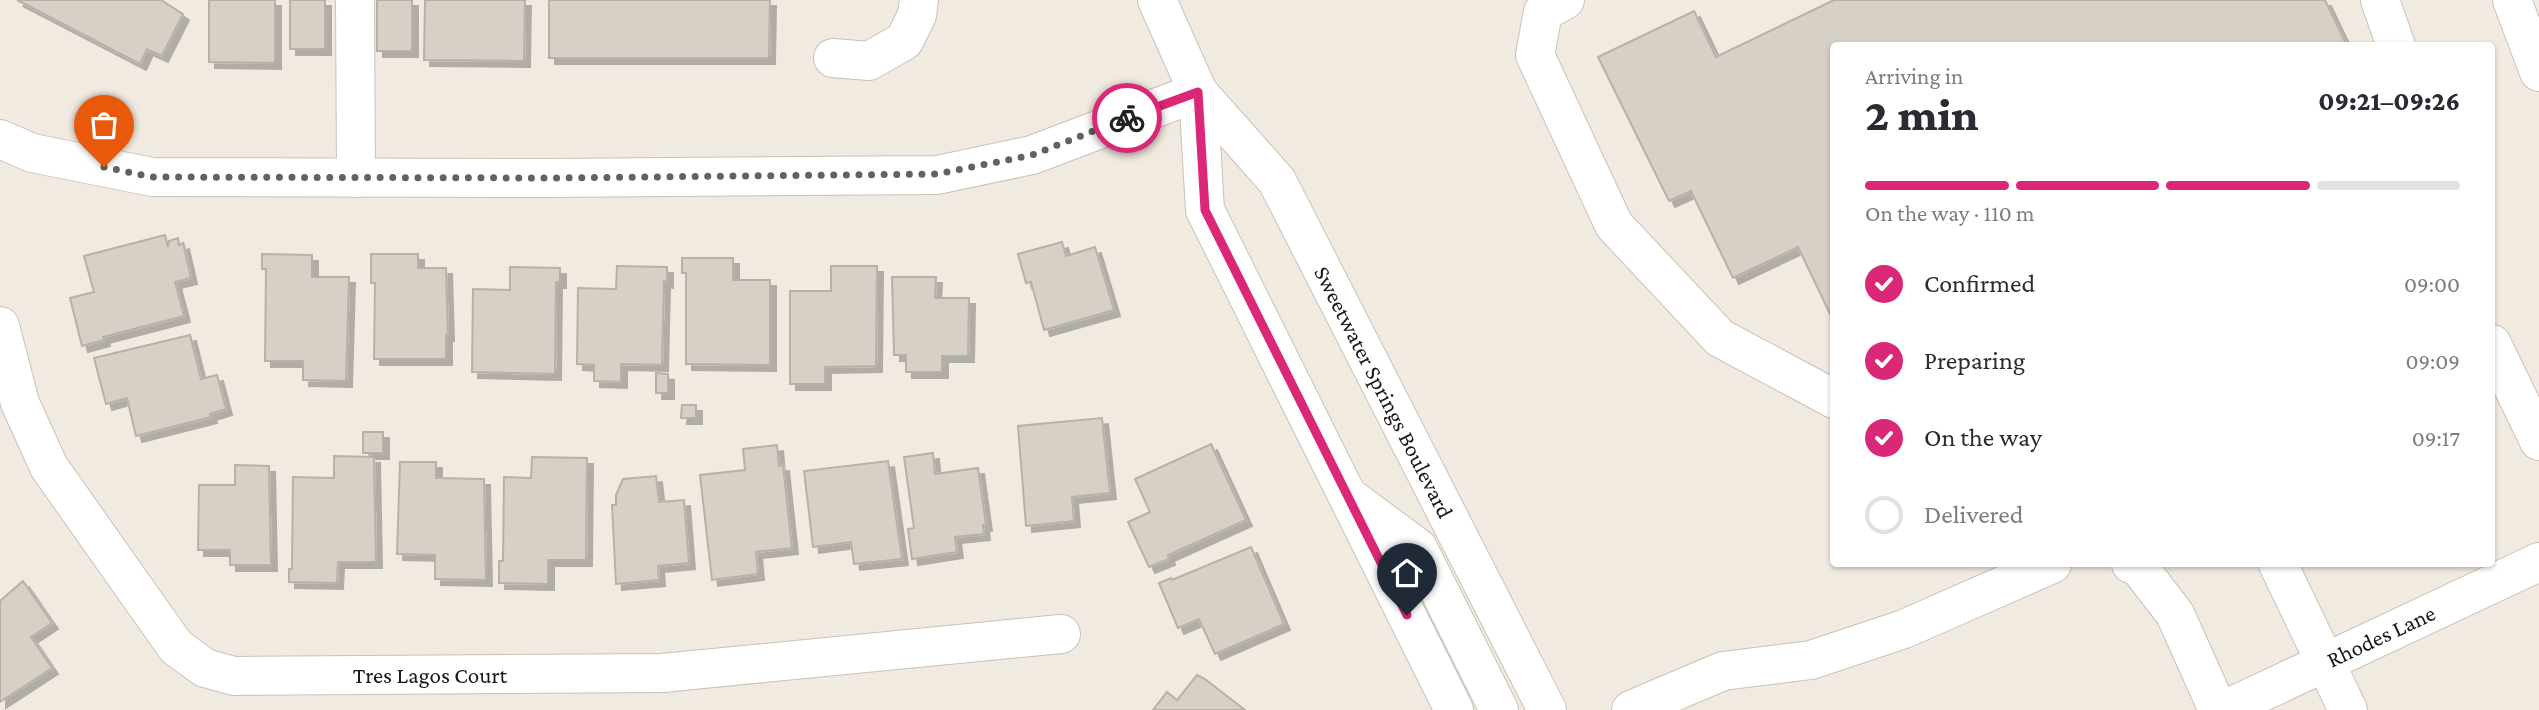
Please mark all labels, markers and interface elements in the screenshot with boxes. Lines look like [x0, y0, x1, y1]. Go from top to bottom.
text: Arriving in [1865, 63, 1963, 89]
courier [1092, 83, 1162, 153]
text: 09:21–09:26 [2318, 87, 2460, 116]
text: 2 min [1865, 89, 1979, 140]
pin [74, 95, 134, 167]
icon: bike [1108, 99, 1146, 137]
icon: bag [85, 106, 123, 144]
text: On the way · 110 m [1865, 200, 2035, 226]
street label: Sweetwater Springs Boulevard [1309, 262, 1459, 522]
icon: check [1865, 265, 1903, 303]
text: Confirmed [1924, 269, 2035, 298]
text: 09:00 [2404, 271, 2460, 297]
icon: check [1865, 342, 1903, 380]
text: Preparing [1924, 346, 2025, 375]
text: 09:09 [2405, 348, 2460, 374]
icon: check [1865, 419, 1903, 457]
text: On the way [1924, 423, 2042, 452]
text: 09:17 [2412, 425, 2460, 451]
text: Delivered [1924, 500, 2023, 529]
pin [1377, 543, 1437, 615]
icon: home [1388, 554, 1426, 592]
street label: Rhodes Lane [2323, 600, 2439, 672]
street label: Tres Lagos Court [353, 662, 508, 688]

